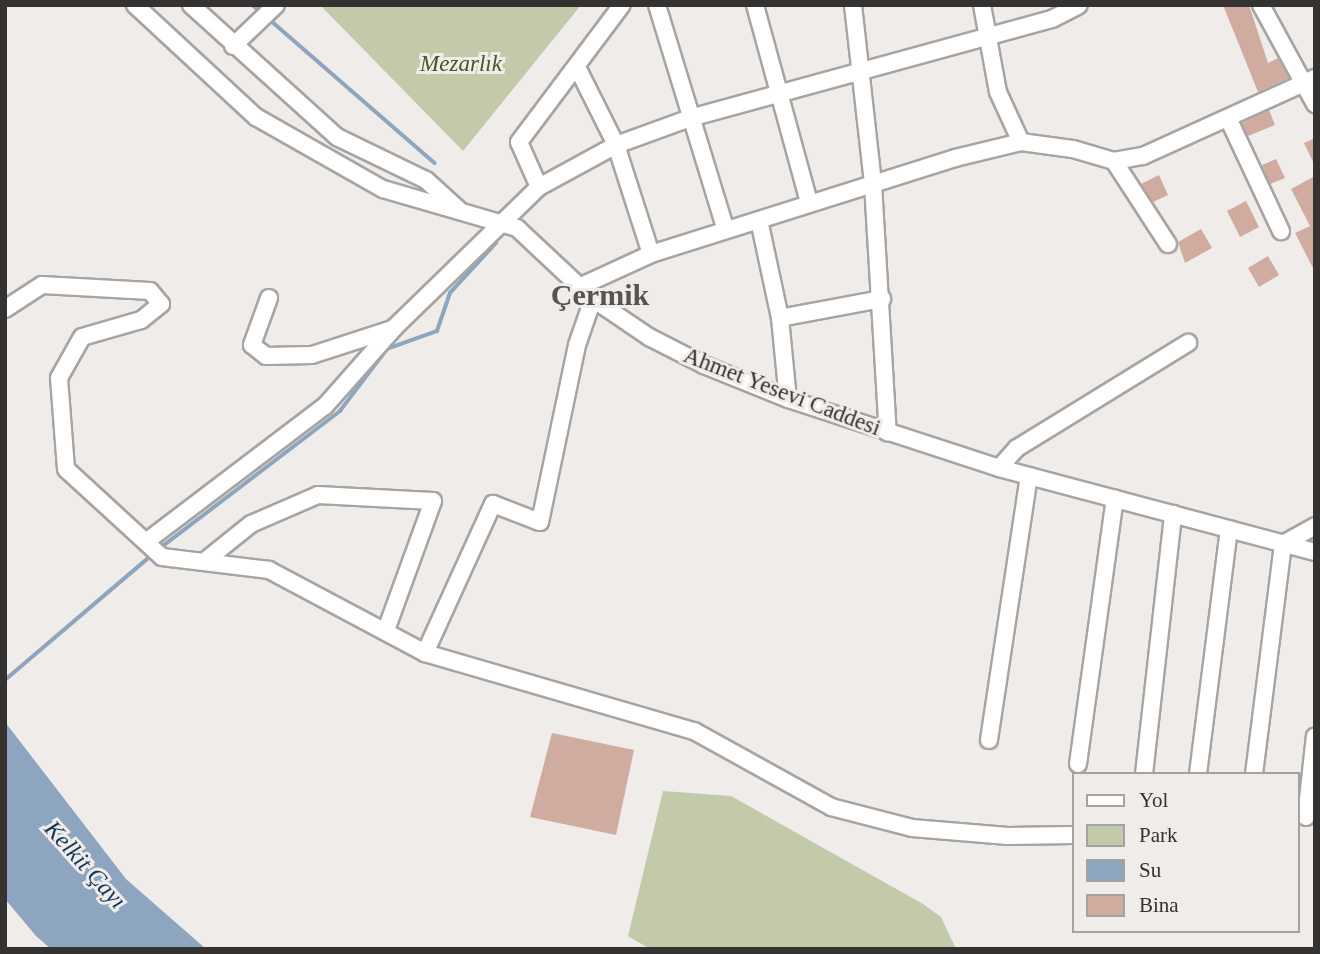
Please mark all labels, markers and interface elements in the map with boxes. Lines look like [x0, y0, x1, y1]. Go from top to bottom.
park label: Mezarlık [420, 50, 502, 78]
district label: Çermik [551, 277, 649, 313]
street label: Ahmet Yesevi Caddesi [679, 342, 885, 442]
legend [1072, 772, 1299, 933]
text: Yol [1139, 788, 1168, 812]
water label: Kelkit Çayı [38, 815, 132, 915]
text: Park [1139, 823, 1178, 847]
text: Su [1139, 858, 1161, 882]
text: Bina [1139, 893, 1179, 917]

